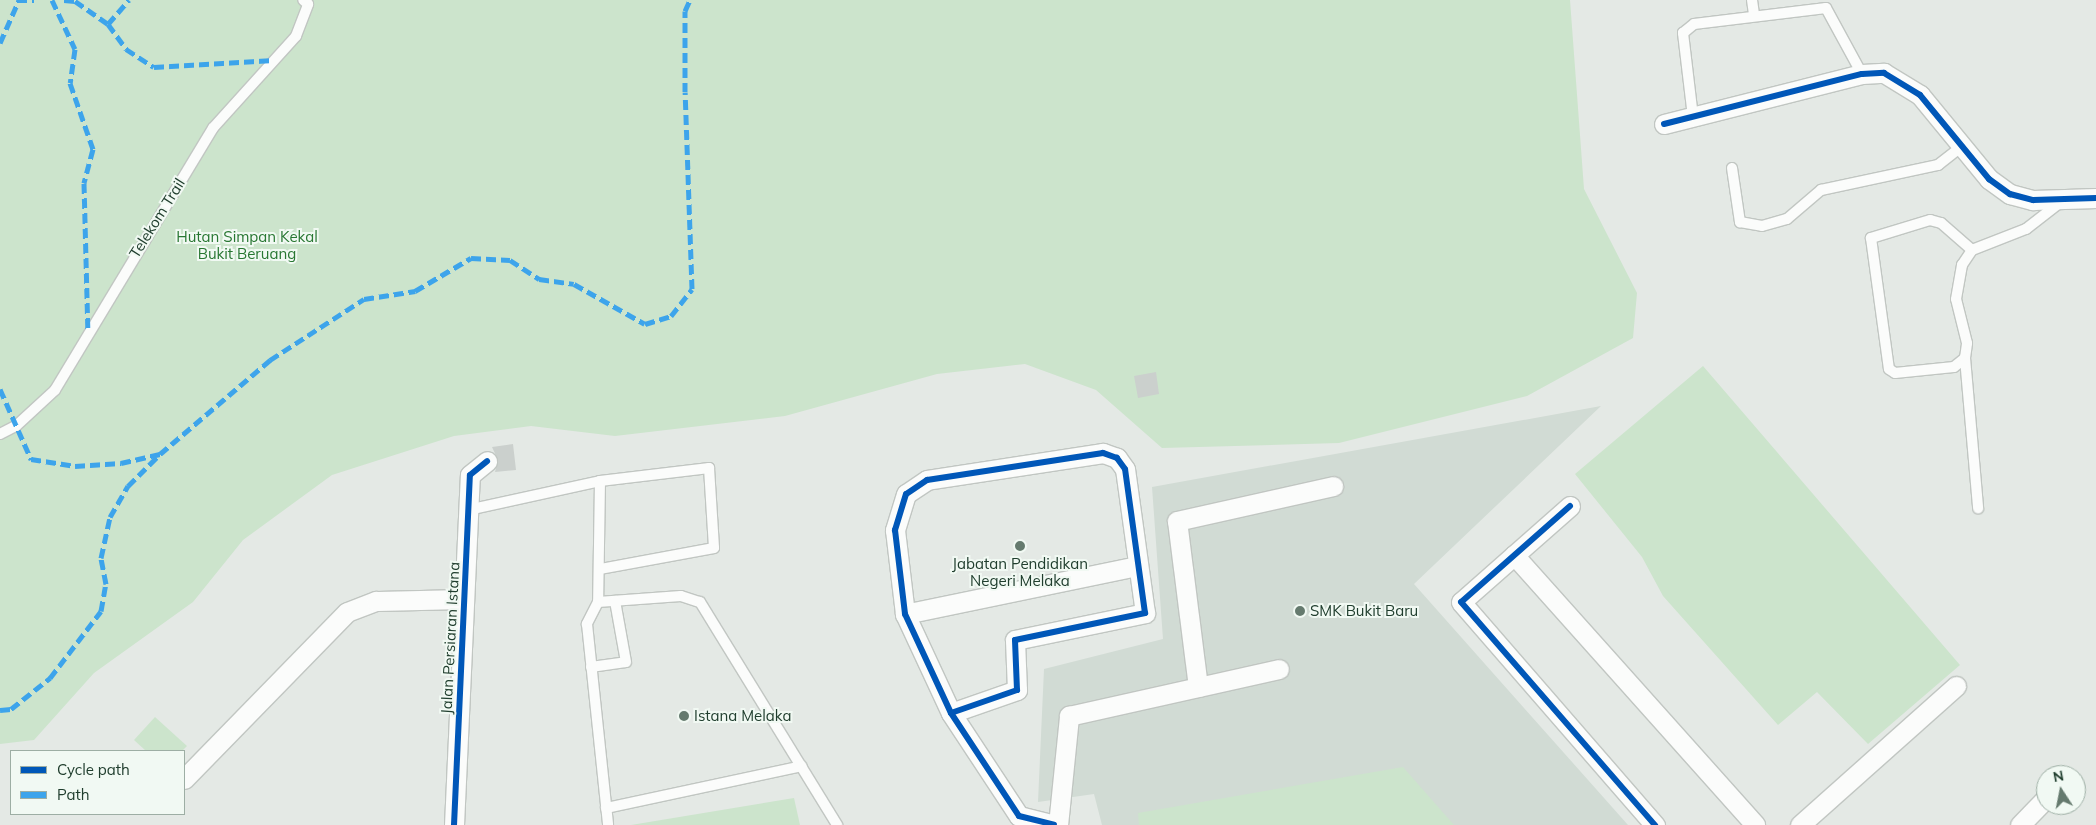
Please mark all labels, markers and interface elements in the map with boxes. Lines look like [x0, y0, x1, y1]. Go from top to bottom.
street label: Telekom Trail [125, 175, 189, 261]
park label: Hutan Simpan Kekal Bukit Beruang [176, 227, 318, 262]
marker: Jabatan Pendidikan Negeri Melaka [1014, 540, 1026, 552]
place label: Jabatan Pendidikan Negeri Melaka [952, 554, 1088, 589]
street label: Jalan Persiaran Istana [437, 561, 463, 715]
place label: SMK Bukit Baru [1310, 602, 1418, 620]
marker: SMK Bukit Baru [1294, 605, 1306, 617]
place label: Istana Melaka [694, 707, 791, 725]
marker: Istana Melaka [678, 710, 690, 722]
legend [10, 750, 185, 815]
text: Cycle path [57, 760, 130, 779]
north arrow [2036, 765, 2086, 815]
text: N [2051, 766, 2065, 786]
text: Path [57, 785, 89, 804]

